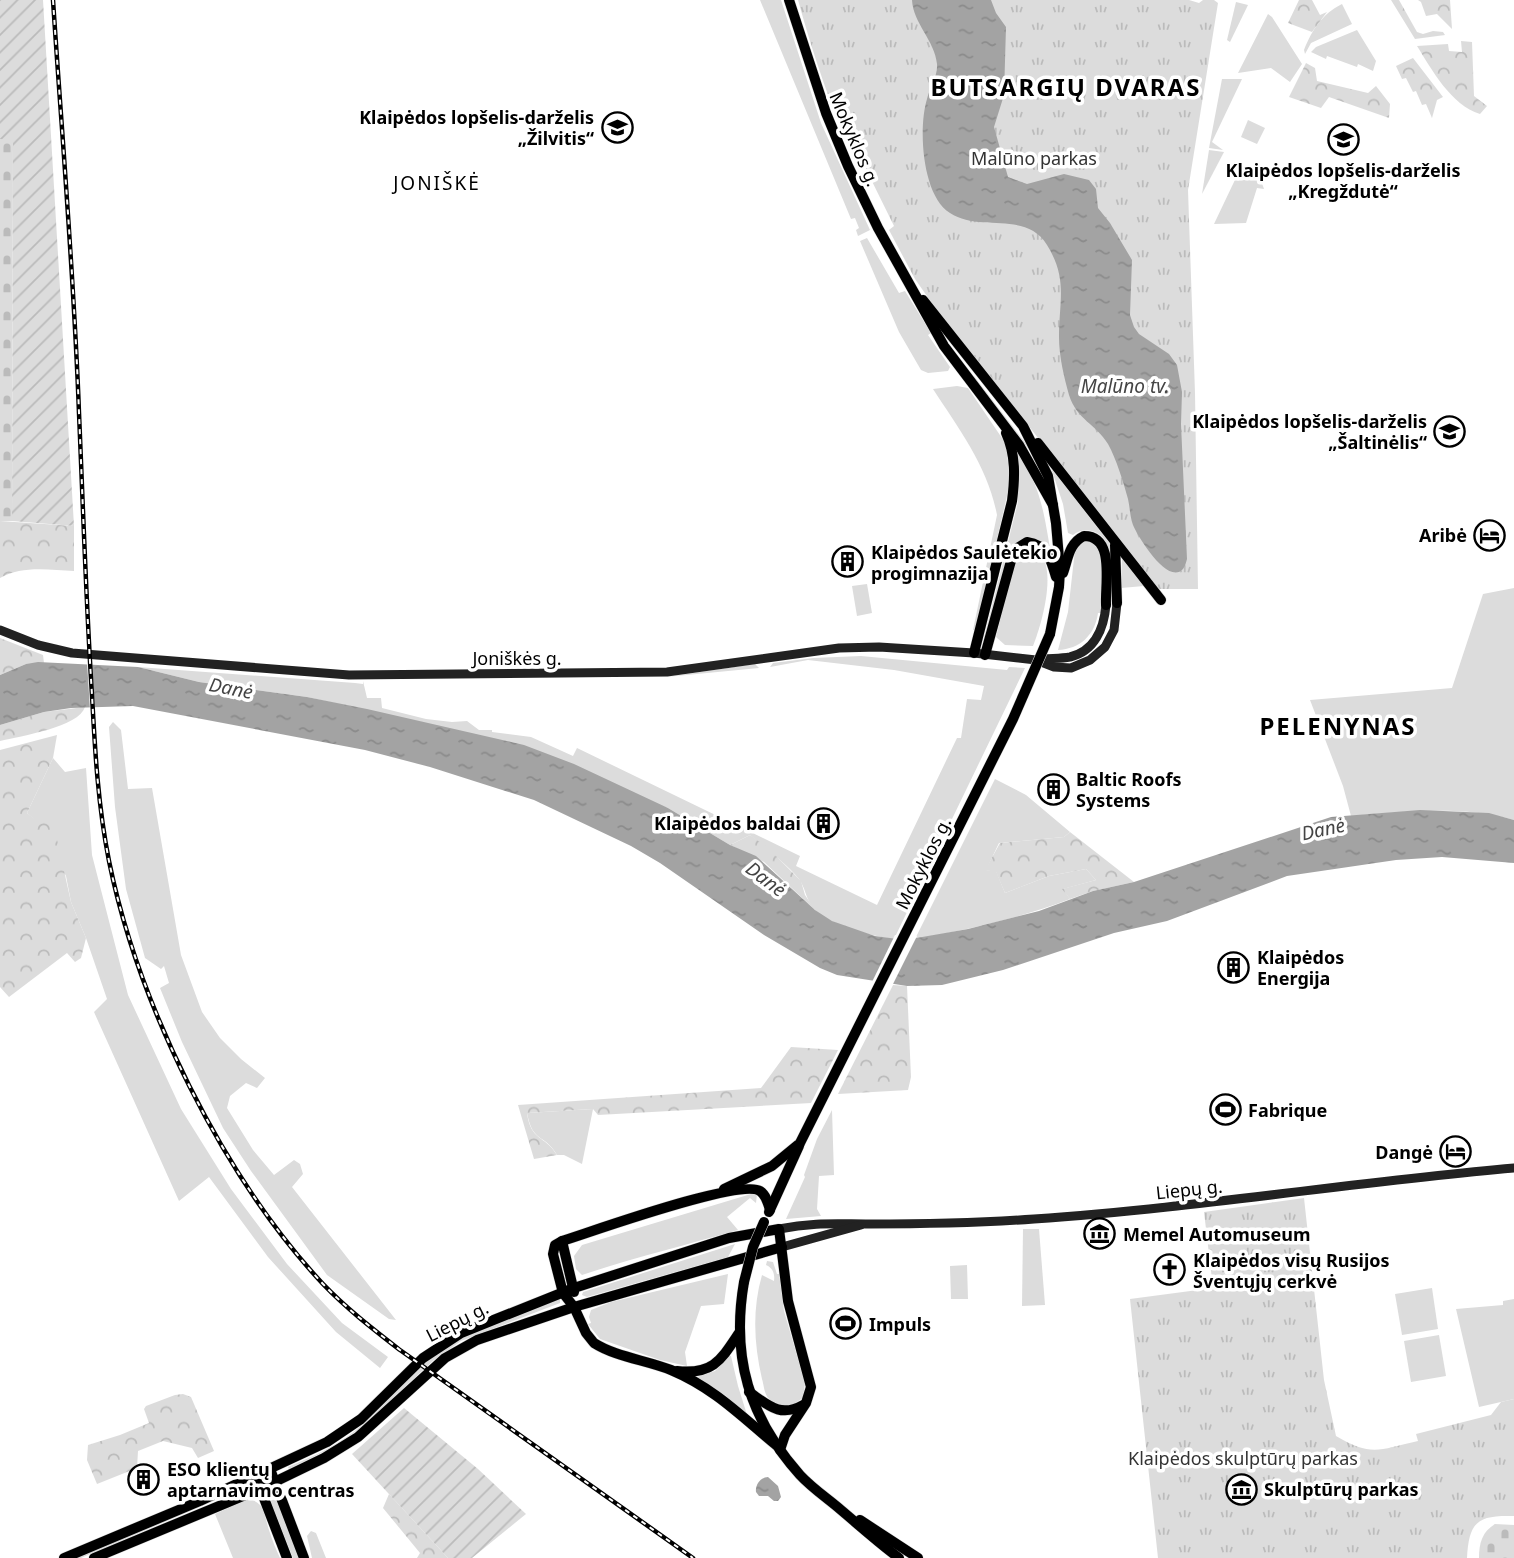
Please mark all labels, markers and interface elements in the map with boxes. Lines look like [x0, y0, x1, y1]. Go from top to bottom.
district label: BUTSARGIŲ DVARAS [931, 70, 1201, 103]
street label: Mokyklos g. [824, 88, 886, 190]
place label: Klaipėdos lopšelis-darželis „Žilvitis“ [359, 105, 594, 150]
school or university icon: Klaipėdos lopšelis-darželis „Žilvitis“ [600, 110, 634, 144]
school or university icon: Klaipėdos lopšelis-darželis „Kregždutė“ [1326, 122, 1360, 156]
park label: Malūno parkas [971, 146, 1097, 170]
place label: Klaipėdos lopšelis-darželis „Kregždutė“ [1226, 158, 1460, 203]
district label: JONIŠKĖ [391, 170, 481, 196]
water label: Malūno tv. [1081, 373, 1169, 399]
place label: Klaipėdos lopšelis-darželis „Šaltinėlis“ [1192, 409, 1427, 454]
school or university icon: Klaipėdos lopšelis-darželis „Šaltinėlis“ [1433, 414, 1467, 448]
hotel icon: Aribė [1473, 518, 1507, 552]
place label: Aribė [1419, 523, 1467, 547]
place label: Klaipėdos Saulėtekio progimnazija [871, 540, 1058, 585]
building icon: Klaipėdos Saulėtekio progimnazija [831, 545, 865, 579]
street label: Joniškės g. [470, 646, 562, 670]
water label: Danė [207, 671, 255, 705]
district label: PELENYNAS [1259, 709, 1417, 742]
place label: Baltic Roofs Systems [1076, 767, 1182, 812]
building icon: Baltic Roofs Systems [1036, 772, 1070, 806]
building icon: Klaipėdos baldai [807, 806, 841, 840]
place label: Klaipėdos baldai [654, 811, 801, 835]
water label: Danė [1299, 812, 1347, 846]
street label: Mokyklos g. [890, 813, 956, 913]
water label: Danė [741, 855, 791, 903]
place label: Klaipėdos Energija [1257, 945, 1344, 990]
building icon: Klaipėdos Energija [1217, 950, 1251, 984]
sports icon: Fabrique [1208, 1093, 1242, 1127]
place label: Fabrique [1248, 1098, 1327, 1122]
hotel icon: Dangė [1439, 1135, 1473, 1169]
place label: Dangė [1375, 1140, 1433, 1164]
street label: Liepų g. [1154, 1174, 1224, 1204]
museum icon: Memel Automuseum [1083, 1217, 1117, 1251]
place label: Memel Automuseum [1123, 1222, 1311, 1246]
place label: Klaipėdos visų Rusijos Šventųjų cerkvė [1193, 1248, 1390, 1293]
church icon: Klaipėdos visų Rusijos Šventųjų cerkvė [1153, 1253, 1187, 1287]
street label: Liepų g. [422, 1295, 492, 1347]
sports icon: Impuls [829, 1307, 863, 1341]
place label: Impuls [869, 1312, 931, 1336]
park label: Klaipėdos skulptūrų parkas [1128, 1446, 1358, 1470]
place label: ESO klientų aptarnavimo centras [167, 1457, 354, 1502]
building icon: ESO klientų aptarnavimo centras [127, 1462, 161, 1496]
museum icon: Skulptūrų parkas [1224, 1472, 1258, 1506]
place label: Skulptūrų parkas [1264, 1477, 1419, 1501]

